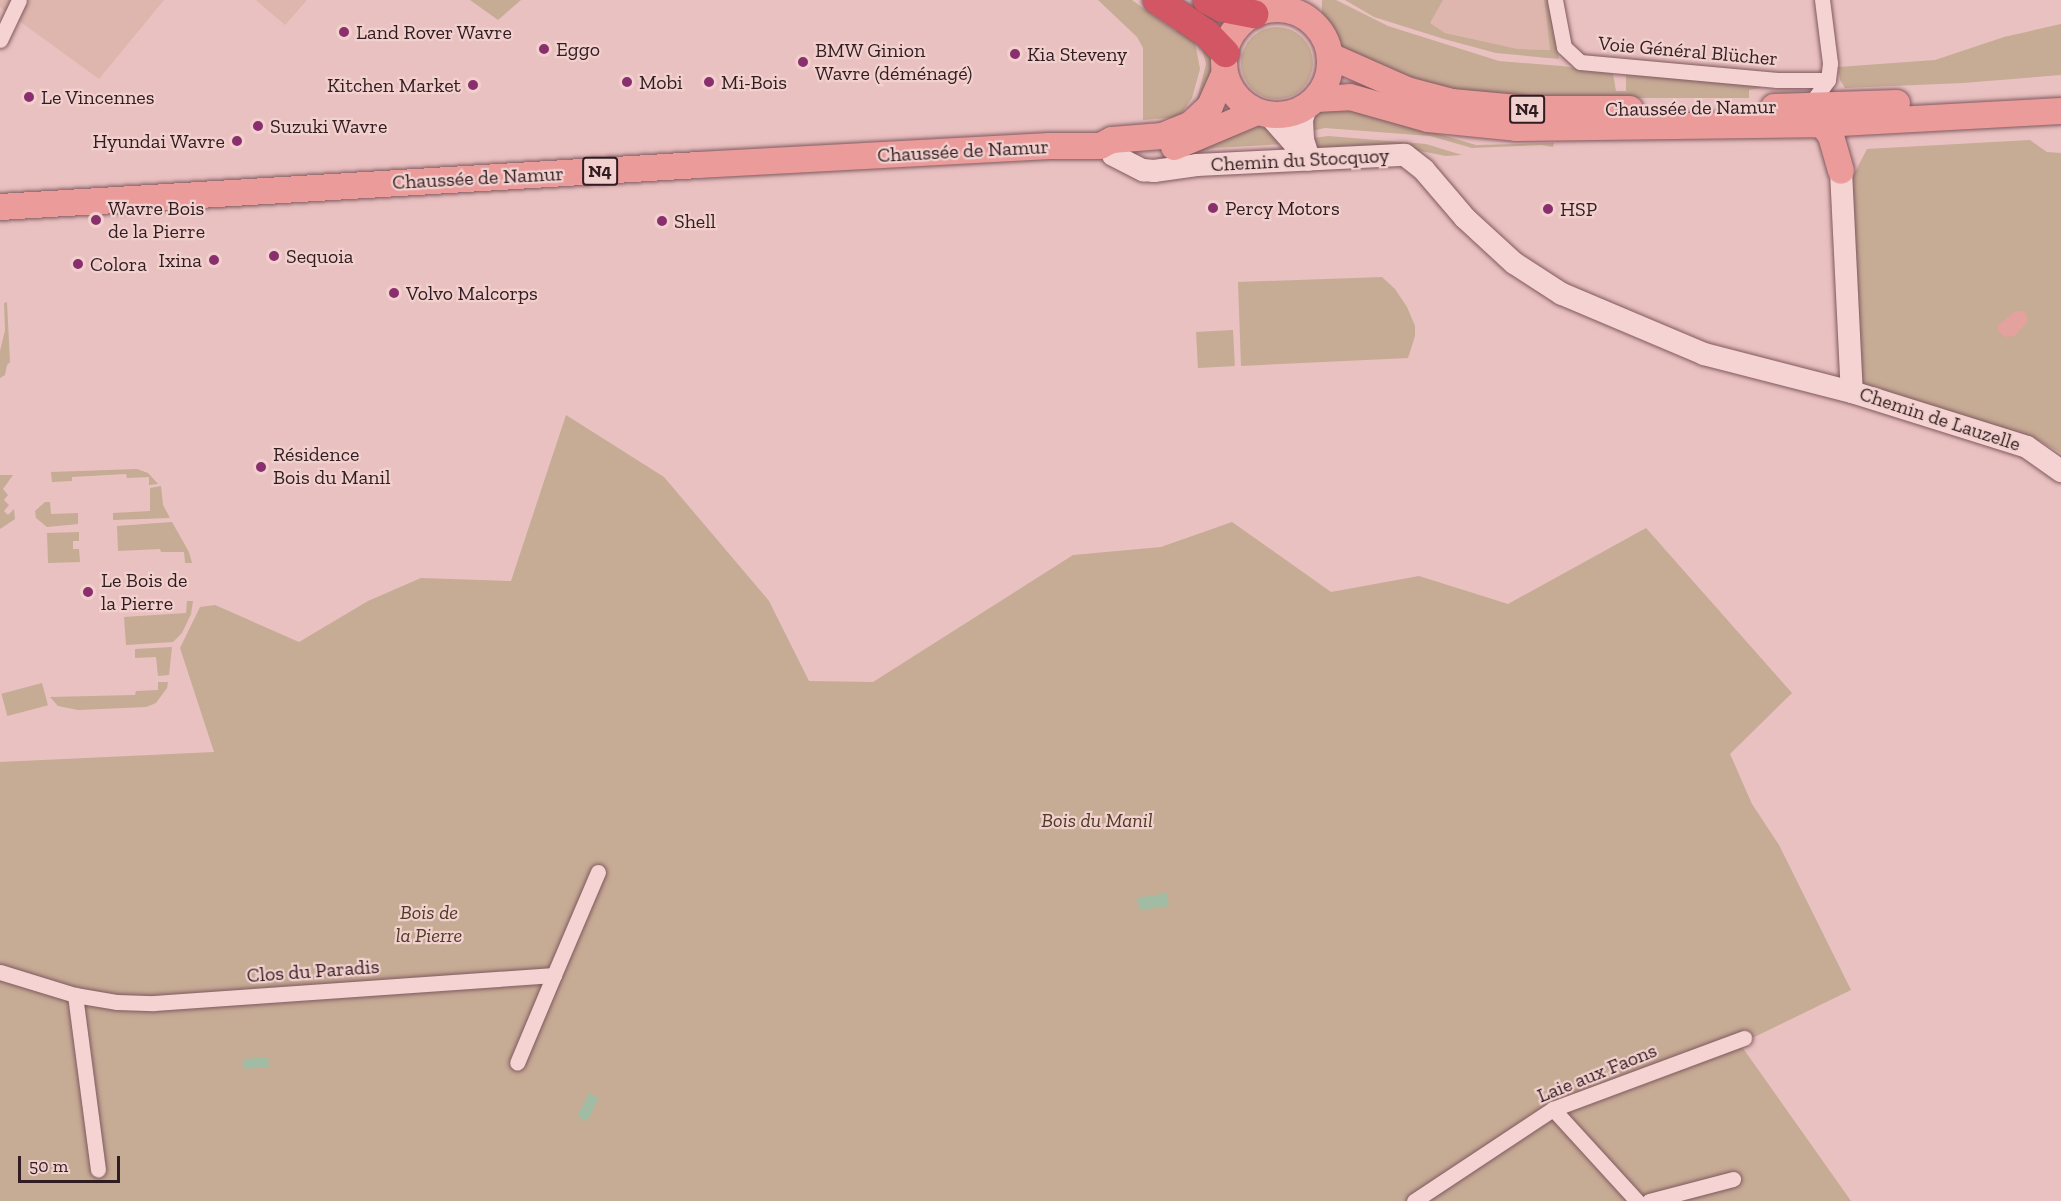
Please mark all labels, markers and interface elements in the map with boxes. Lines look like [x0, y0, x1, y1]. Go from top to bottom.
place label: Land Rover Wavre [356, 20, 513, 44]
marker: Land Rover Wavre [337, 25, 351, 39]
street label: Voie Général Blücher [1597, 31, 1779, 71]
place label: Eggo [556, 37, 600, 61]
place label: BMW Ginion Wavre (déménagé) [815, 39, 972, 86]
marker: Eggo [537, 42, 551, 56]
place label: Kia Steveny [1027, 42, 1127, 66]
marker: Kia Steveny [1008, 47, 1022, 61]
marker: BMW Ginion Wavre (déménagé) [796, 55, 810, 69]
place label: Mobi [639, 70, 683, 94]
place label: Mi-Bois [721, 70, 787, 94]
place label: Kitchen Market [327, 73, 461, 97]
marker: Mobi [620, 75, 634, 89]
marker: Mi-Bois [702, 75, 716, 89]
marker: Kitchen Market [466, 78, 480, 92]
place label: Le Vincennes [41, 85, 155, 109]
marker: Le Vincennes [22, 90, 36, 104]
road number: N4 [1509, 94, 1545, 124]
street label: Chaussée de Namur [1605, 95, 1777, 121]
place label: Suzuki Wavre [270, 114, 388, 138]
marker: Suzuki Wavre [251, 119, 265, 133]
place label: Hyundai Wavre [92, 129, 225, 153]
marker: Hyundai Wavre [230, 134, 244, 148]
street label: Chaussée de Namur [877, 135, 1049, 167]
street label: Chemin du Stocquoy [1210, 143, 1390, 177]
road number: N4 [582, 156, 618, 186]
street label: Chaussée de Namur [392, 162, 564, 194]
place label: Wavre Bois de la Pierre [108, 196, 205, 243]
place label: Percy Motors [1225, 196, 1340, 220]
place label: HSP [1560, 197, 1597, 221]
marker: Percy Motors [1206, 201, 1220, 215]
marker: HSP [1541, 202, 1555, 216]
place label: Shell [674, 209, 716, 233]
marker: Wavre Bois de la Pierre [89, 213, 103, 227]
marker: Shell [655, 214, 669, 228]
place label: Sequoia [286, 244, 353, 268]
place label: Ixina [159, 248, 202, 272]
marker: Sequoia [267, 249, 281, 263]
place label: Colora [90, 252, 147, 276]
marker: Ixina [207, 253, 221, 267]
marker: Colora [71, 257, 85, 271]
place label: Volvo Malcorps [406, 281, 538, 305]
marker: Volvo Malcorps [387, 286, 401, 300]
street label: Chemin de Lauzelle [1856, 382, 2024, 456]
place label: Résidence Bois du Manil [273, 443, 390, 490]
marker: Résidence Bois du Manil [254, 460, 268, 474]
place label: Le Bois de la Pierre [101, 568, 187, 615]
marker: Le Bois de la Pierre [79, 583, 97, 601]
park label: Bois du Manil [1041, 808, 1153, 832]
park label: Bois de la Pierre [396, 901, 462, 948]
street label: Clos du Paradis [246, 954, 380, 988]
street label: Laie aux Faons [1534, 1038, 1660, 1108]
scale bar [21, 1144, 123, 1182]
text: 50 m [29, 1155, 68, 1177]

